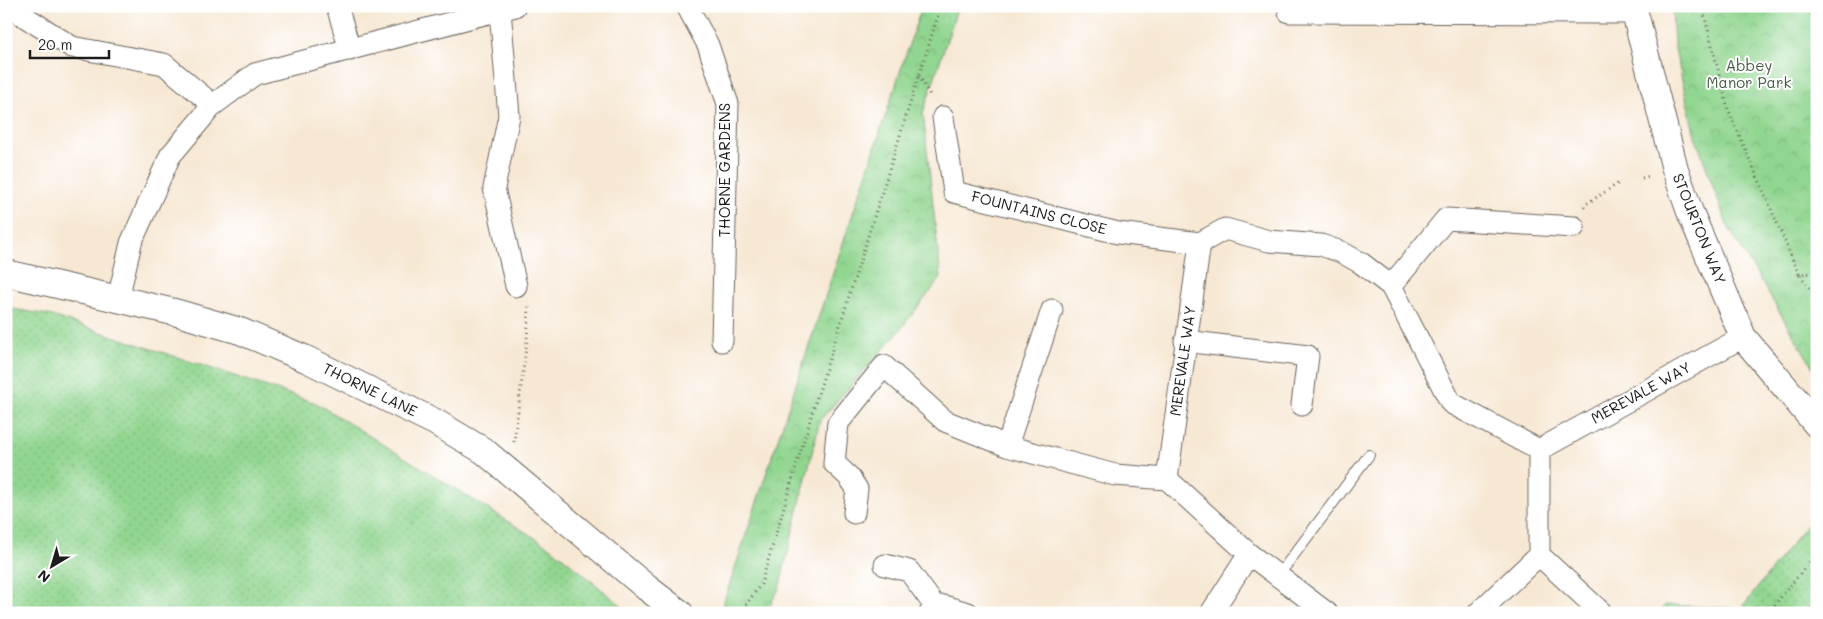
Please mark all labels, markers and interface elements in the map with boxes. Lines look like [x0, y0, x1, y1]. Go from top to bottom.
scale bar [30, 28, 109, 60]
text: 20 m [38, 34, 72, 54]
park label: Abbey Manor Park [1707, 55, 1791, 92]
street label: THORNE GARDENS [714, 103, 734, 237]
street label: STOURTON WAY [1669, 170, 1731, 287]
street label: FOUNTAINS CLOSE [970, 186, 1109, 239]
street label: MEREVALE WAY [1164, 304, 1200, 417]
street label: MEREVALE WAY [1587, 356, 1694, 428]
street label: THORNE LANE [320, 358, 421, 421]
north arrow [28, 542, 78, 592]
text: N [34, 566, 54, 587]

